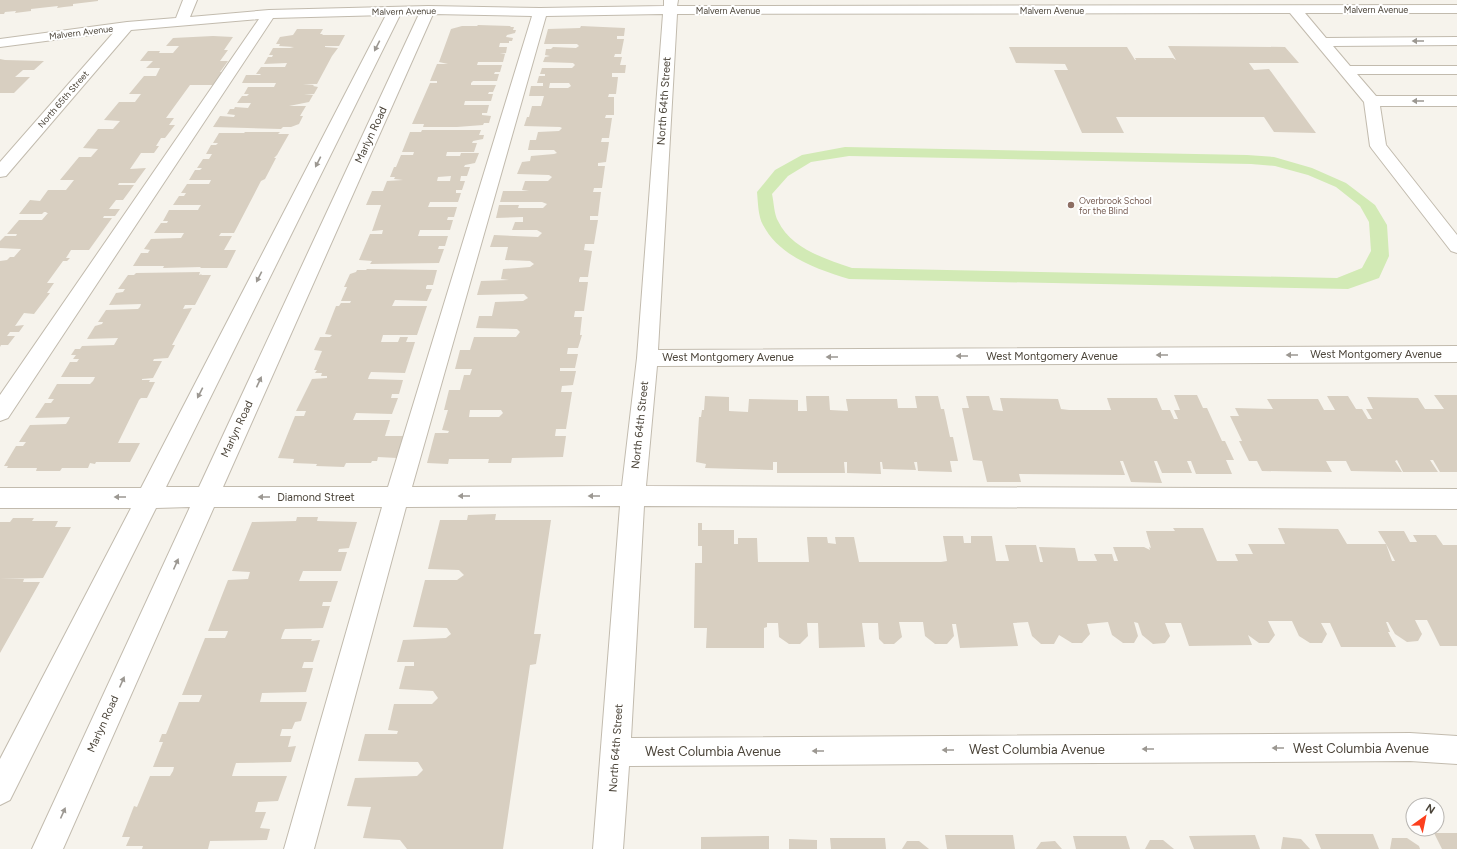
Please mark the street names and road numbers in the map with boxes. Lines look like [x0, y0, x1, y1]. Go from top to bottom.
street label: Malvern Avenue [1344, 4, 1408, 15]
street label: Malvern Avenue [372, 5, 436, 17]
street label: Malvern Avenue [696, 5, 760, 16]
street label: Malvern Avenue [1020, 5, 1084, 16]
street label: Malvern Avenue [48, 23, 114, 41]
street label: North 64th Street [654, 56, 674, 146]
street label: North 65th Street [35, 68, 91, 130]
street label: Marlyn Road [352, 105, 390, 165]
street label: West Montgomery Avenue [1310, 348, 1442, 361]
street label: West Montgomery Avenue [986, 350, 1118, 363]
street label: West Montgomery Avenue [662, 351, 794, 364]
street label: North 64th Street [629, 380, 651, 470]
street label: Marlyn Road [218, 399, 256, 459]
street label: Diamond Street [277, 491, 355, 504]
street label: Marlyn Road [85, 693, 121, 755]
street label: North 64th Street [606, 703, 626, 793]
street label: West Columbia Avenue [1293, 741, 1429, 756]
street label: West Columbia Avenue [969, 742, 1105, 757]
street label: West Columbia Avenue [645, 744, 781, 759]

